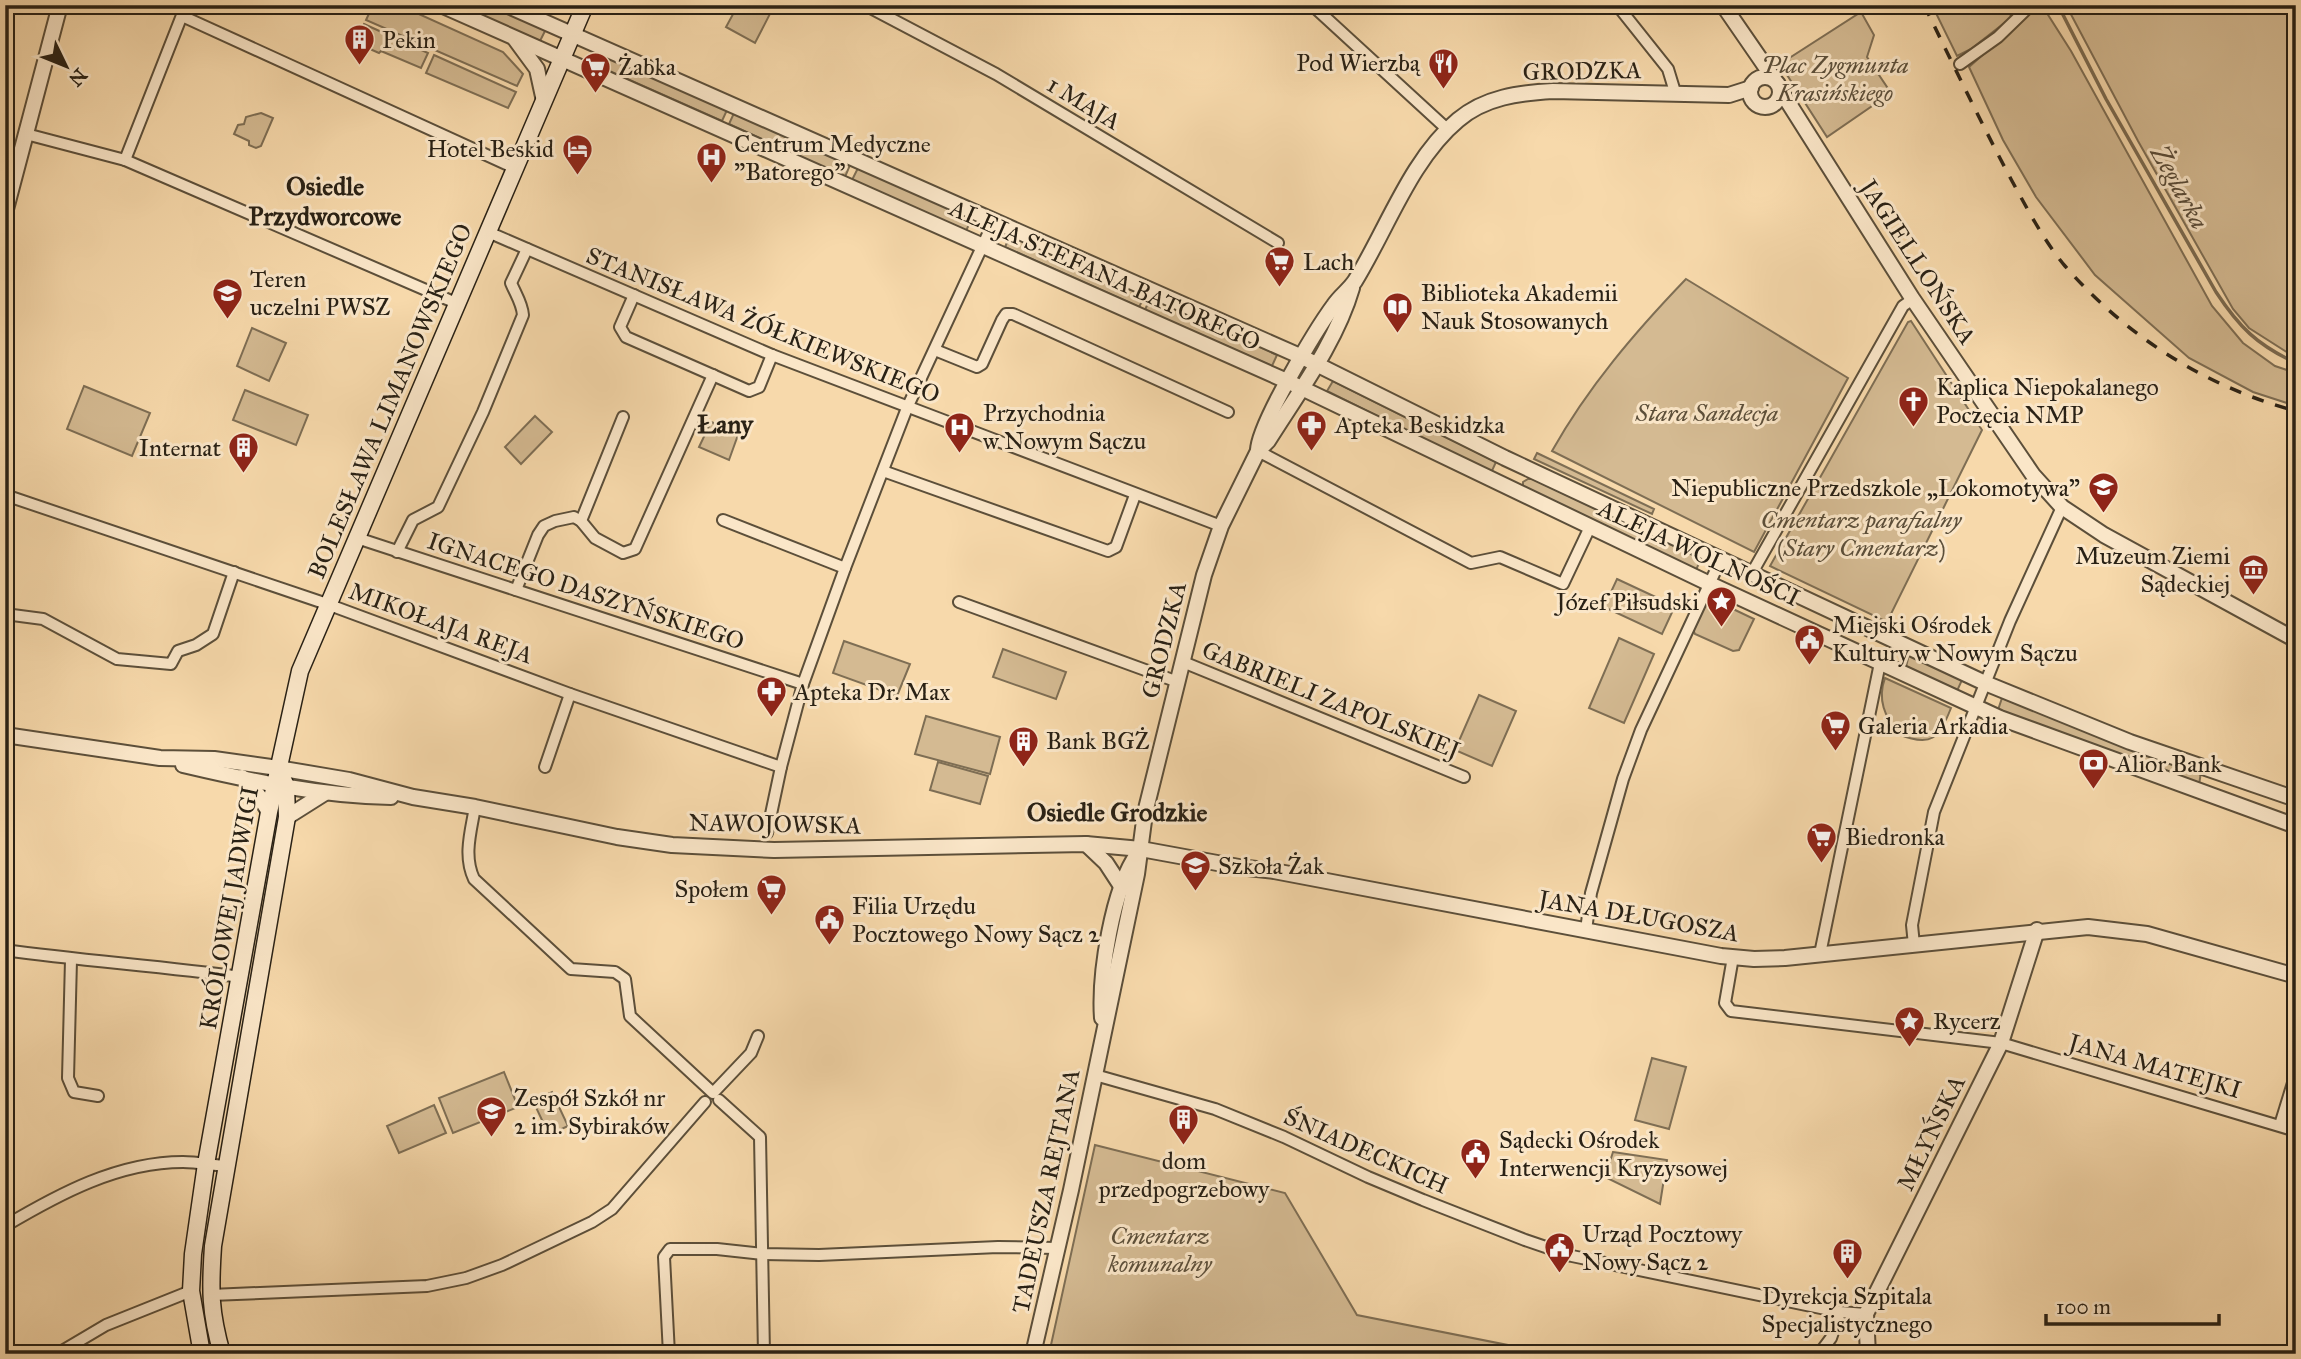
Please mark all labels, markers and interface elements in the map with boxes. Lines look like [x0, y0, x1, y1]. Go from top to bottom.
building icon: Pekin [342, 23, 376, 67]
place label: Pekin [382, 25, 436, 55]
north arrow [32, 32, 102, 102]
restaurant icon: Pod Wierzbą [1426, 46, 1460, 90]
place label: Pod Wierzbą [1296, 48, 1422, 78]
supermarket icon: Żabka [578, 50, 612, 94]
park label: Plac Zygmunta Krasińskiego [1761, 50, 1909, 108]
place label: Żabka [618, 52, 677, 82]
street label: GRODZKA [1522, 55, 1642, 87]
text: N [64, 64, 92, 91]
street label: 1 MAJA [1042, 69, 1126, 137]
place label: Centrum Medyczne "Batorego" [734, 129, 931, 187]
hotel icon: Hotel Beskid [560, 132, 594, 176]
place label: Hotel Beskid [427, 134, 554, 164]
water label: Żeglarka [2143, 139, 2216, 235]
hospital icon: Centrum Medyczne "Batorego" [694, 141, 728, 185]
district label: Osiedle Przydworcowe [249, 170, 402, 232]
street label: JAGIELLOŃSKA [1852, 171, 1983, 350]
street label: ALEJA STEFANA BATOREGO [944, 192, 1265, 357]
street label: BOLESŁAWA LIMANOWSKIEGO [301, 219, 479, 583]
street label: STANISŁAWA ŻÓŁKIEWSKIEGO [582, 240, 944, 410]
supermarket icon: Lach [1263, 245, 1297, 289]
place label: Lach [1303, 247, 1354, 277]
place label: Teren uczelni PWSZ [250, 264, 391, 322]
school or university icon: Teren uczelni PWSZ [210, 276, 244, 320]
place label: Biblioteka Akademii Nauk Stosowanych [1421, 278, 1618, 336]
library icon: Biblioteka Akademii Nauk Stosowanych [1381, 290, 1415, 334]
place label: Kaplica Niepokalanego Poczęcia NMP [1936, 372, 2159, 430]
church icon: Kaplica Niepokalanego Poczęcia NMP [1896, 384, 1930, 428]
place label: Przychodnia w Nowym Sączu [983, 398, 1146, 456]
park label: Stara Sandecja [1634, 398, 1779, 428]
district label: Łany [697, 408, 755, 440]
pharmacy icon: Apteka Beskidzka [1295, 408, 1329, 452]
hospital icon: Przychodnia w Nowym Sączu [943, 410, 977, 454]
place label: Apteka Beskidzka [1334, 410, 1506, 440]
building icon: Internat [227, 431, 261, 475]
place label: Internat [139, 433, 222, 463]
school or university icon: Niepubliczne Przedszkole „Lokomotywa” [2086, 471, 2120, 515]
place label: Niepubliczne Przedszkole „Lokomotywa” [1671, 473, 2080, 503]
street label: ALEJA WOLNOŚCI [1592, 493, 1805, 613]
park label: Cmentarz parafialny (Stary Cmentarz) [1761, 505, 1962, 563]
street label: IGNACEGO DASZYŃSKIEGO [424, 526, 748, 656]
place label: Muzeum Ziemi Sądeckiej [2075, 541, 2230, 599]
museum icon: Muzeum Ziemi Sądeckiej [2236, 553, 2270, 597]
street label: MIKOŁAJA REJA [345, 576, 537, 670]
street label: GRODZKA [1135, 579, 1193, 701]
place icon: Józef Piłsudski [1705, 585, 1739, 629]
place label: Józef Piłsudski [1553, 587, 1699, 617]
place label: Miejski Ośrodek Kultury w Nowym Sączu [1832, 610, 2078, 668]
public building icon: Miejski Ośrodek Kultury w Nowym Sączu [1792, 622, 1826, 666]
street label: GABRIELI ZAPOLSKIEJ [1198, 634, 1465, 766]
pharmacy icon: Apteka Dr. Max [754, 675, 788, 719]
place label: Apteka Dr. Max [793, 677, 950, 707]
supermarket icon: Galeria Arkadia [1818, 709, 1852, 753]
place label: Galeria Arkadia [1858, 711, 2009, 741]
building icon: Bank BGŻ [1006, 724, 1040, 768]
place label: Bank BGŻ [1046, 726, 1150, 756]
bank icon: Alior Bank [2076, 747, 2110, 791]
place label: Alior Bank [2115, 749, 2222, 779]
street label: KRÓLOWEJ JADWIGI [193, 784, 265, 1032]
district label: Osiedle Grodzkie [1027, 796, 1207, 828]
street label: NAWOJOWSKA [688, 807, 862, 841]
supermarket icon: Biedronka [1805, 820, 1839, 864]
place label: Biedronka [1845, 822, 1946, 852]
school or university icon: Szkoła Żak [1178, 849, 1212, 893]
place label: Szkoła Żak [1218, 851, 1325, 881]
supermarket icon: Społem [755, 872, 789, 916]
place label: Społem [674, 874, 749, 904]
street label: JANA DŁUGOSZA [1534, 883, 1741, 948]
place label: Filia Urzędu Pocztowego Nowy Sącz 2 [852, 891, 1100, 949]
public building icon: Filia Urzędu Pocztowego Nowy Sącz 2 [812, 903, 846, 947]
place icon: Rycerz [1893, 1004, 1927, 1048]
place label: Rycerz [1933, 1006, 2001, 1036]
street label: JANA MATEJKI [2062, 1026, 2245, 1105]
street label: TADEUSZA REJTANA [1005, 1066, 1087, 1316]
street label: MŁYŃSKA [1890, 1070, 1972, 1196]
place label: Zespół Szkół nr 2 im. Sybiraków [514, 1083, 670, 1141]
school or university icon: Zespół Szkół nr 2 im. Sybiraków [474, 1095, 508, 1139]
street label: ŚNIADECKICH [1279, 1101, 1453, 1201]
building icon: dom przedpogrzebowy [1167, 1102, 1201, 1146]
place label: Sądecki Ośrodek Interwencji Kryzysowej [1499, 1125, 1728, 1183]
public building icon: Sądecki Ośrodek Interwencji Kryzysowej [1459, 1137, 1493, 1181]
place label: dom przedpogrzebowy [1098, 1146, 1270, 1204]
place label: Urząd Pocztowy Nowy Sącz 2 [1582, 1219, 1743, 1277]
park label: Cmentarz komunalny [1107, 1221, 1213, 1279]
public building icon: Urząd Pocztowy Nowy Sącz 2 [1542, 1231, 1576, 1275]
building icon: Dyrekcja Szpitala Specjalistycznego [1830, 1237, 1864, 1281]
place label: Dyrekcja Szpitala Specjalistycznego [1761, 1281, 1933, 1339]
scale bar [2046, 1282, 2219, 1326]
text: 100 m [2056, 1294, 2111, 1320]

